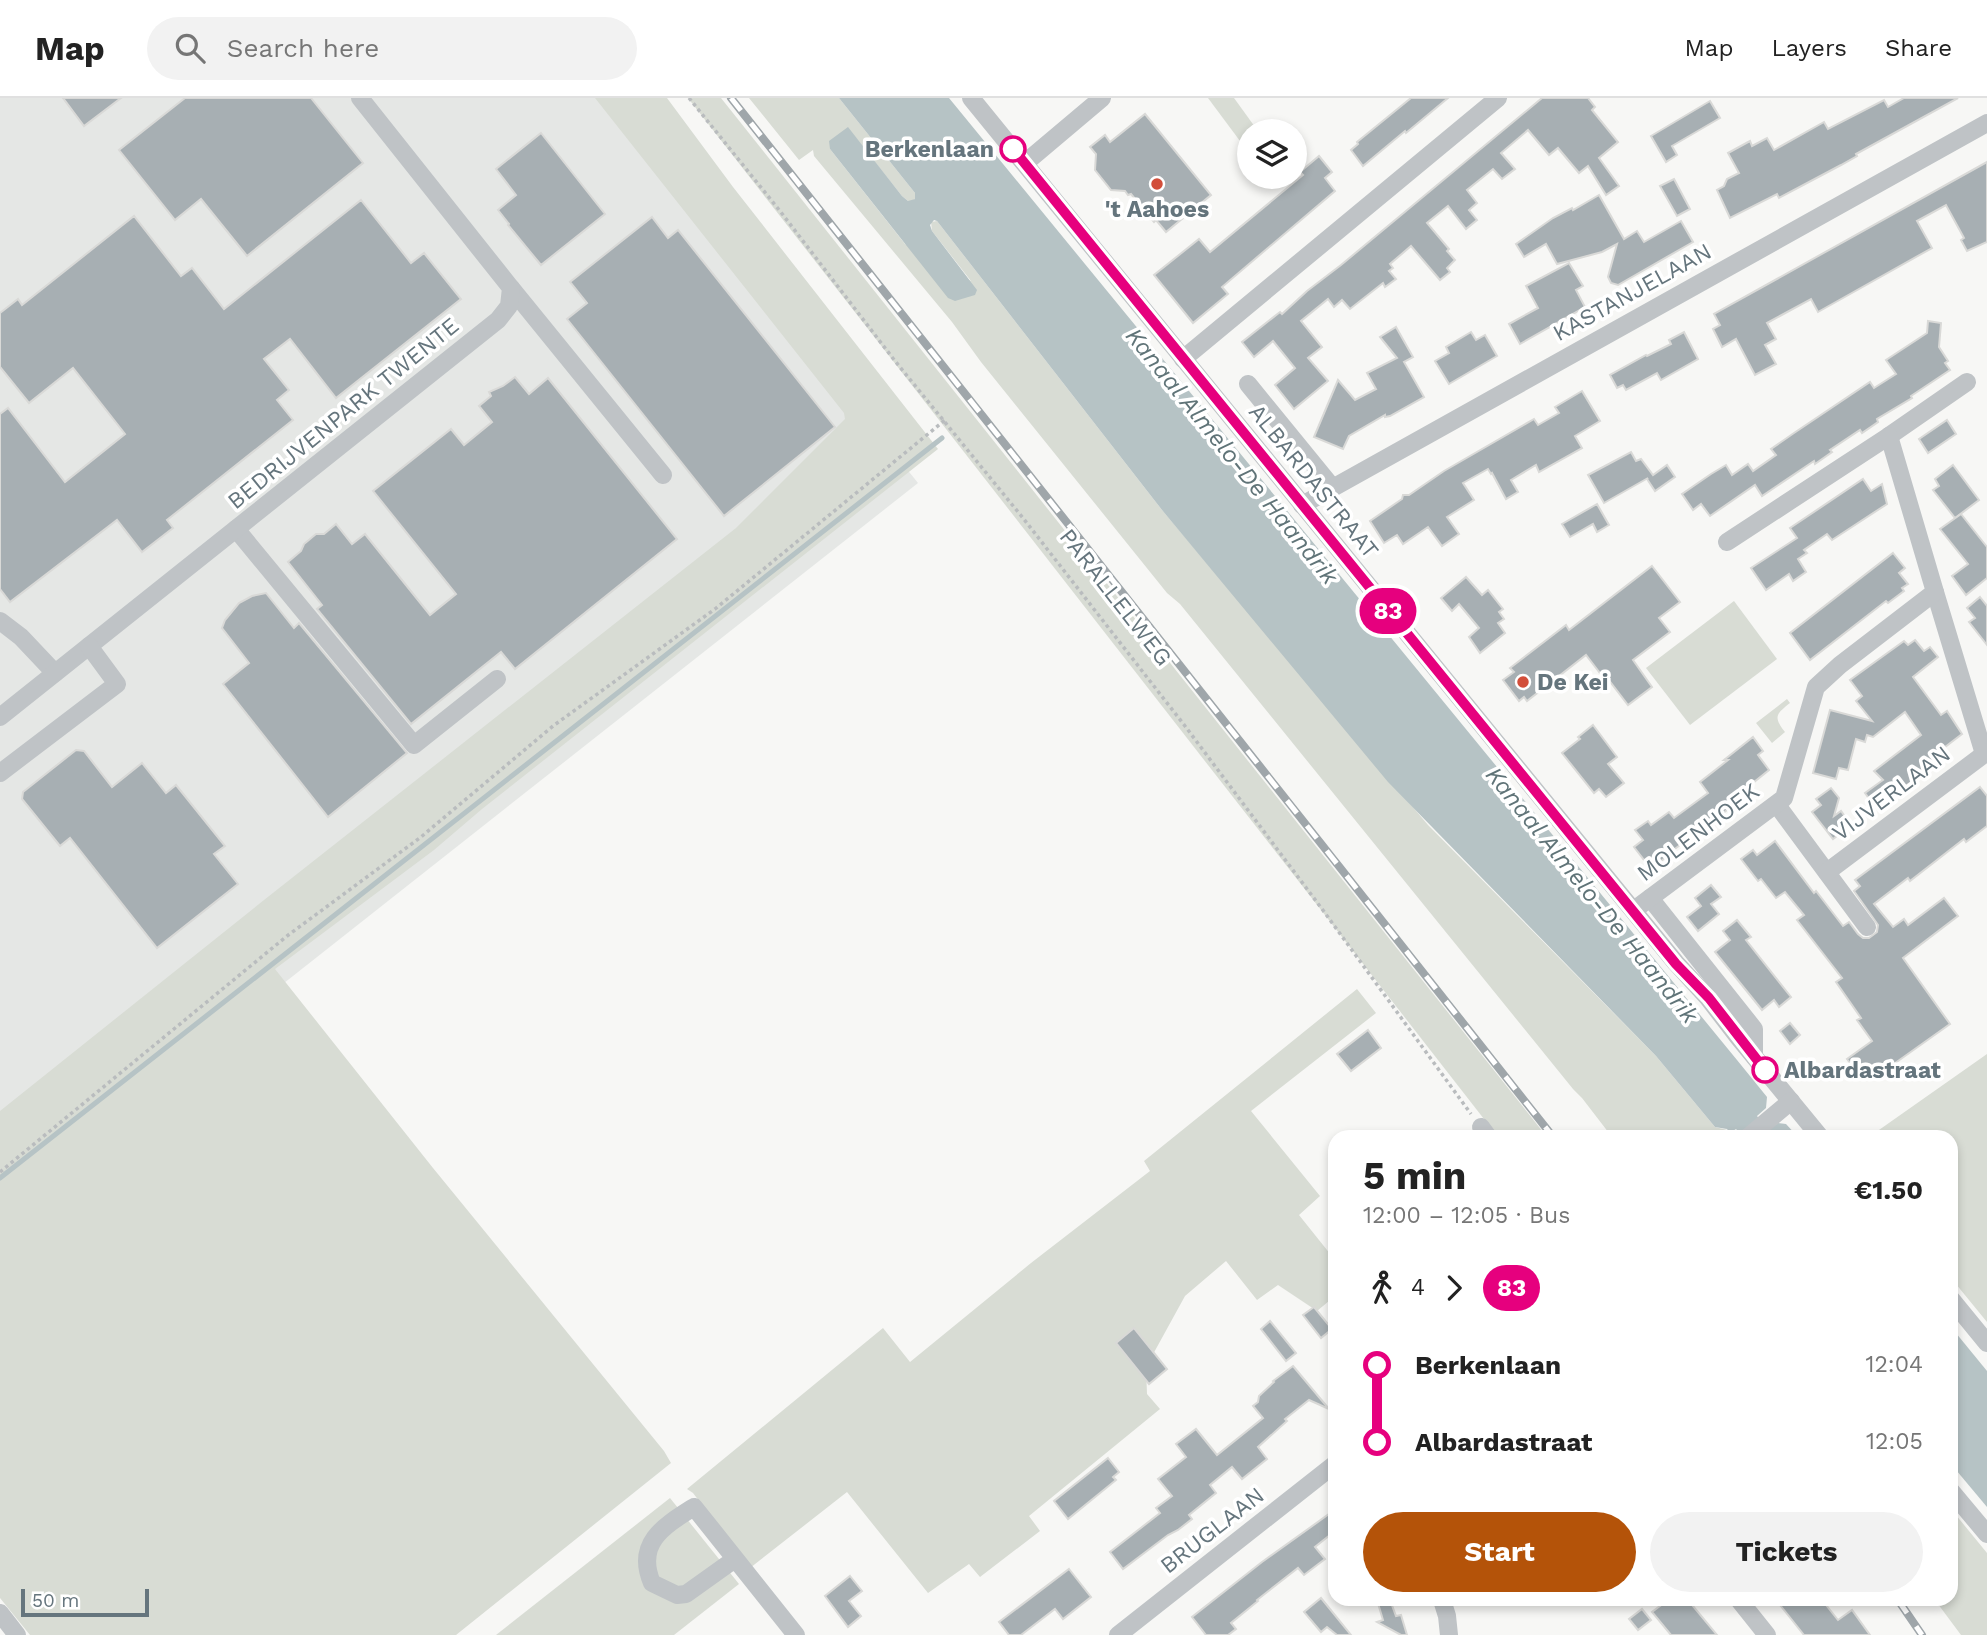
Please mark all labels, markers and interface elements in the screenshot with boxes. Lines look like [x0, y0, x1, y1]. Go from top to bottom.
search box [147, 17, 637, 80]
text: Map [35, 29, 105, 68]
icon: search [171, 29, 209, 67]
text: Search here [227, 33, 379, 63]
text: Map [1685, 34, 1733, 62]
text: Layers [1771, 34, 1847, 62]
text: Share [1885, 34, 1952, 62]
map controls [1237, 119, 1307, 189]
button: layers [1237, 119, 1307, 189]
place label: Berkenlaan [865, 136, 994, 163]
marker: Berkenlaan [1000, 136, 1026, 162]
marker: 't Aahoes [1149, 176, 1165, 192]
place label: 't Aahoes [1105, 196, 1209, 223]
street label: KASTANJELAAN [1548, 238, 1716, 347]
street label: BEDRIJVENPARK TWENTE [222, 312, 464, 515]
water label: Kanaal Almelo-De Haandrik [1120, 322, 1345, 591]
street label: ALBARDASTRAAT [1243, 399, 1384, 564]
street label: PARALLELWEG [1054, 524, 1177, 671]
line badge: 83 [1356, 588, 1420, 634]
text: 83 [1373, 597, 1403, 625]
place label: De Kei [1537, 669, 1608, 696]
marker: De Kei [1515, 674, 1531, 690]
street label: VIJVERLAAN [1827, 740, 1956, 846]
water label: Kanaal Almelo-De Haandrik [1480, 761, 1705, 1030]
street label: MOLENHOEK [1632, 778, 1765, 887]
marker: Albardastraat [1752, 1057, 1778, 1083]
place label: Albardastraat [1784, 1057, 1941, 1084]
text: 5 min [1363, 1154, 1466, 1198]
text: €1.50 [1854, 1175, 1923, 1205]
text: 12:00 – 12:05 · Bus [1363, 1202, 1570, 1229]
icon: walk [1363, 1269, 1401, 1307]
icon: forward [1435, 1269, 1473, 1307]
text: 4 [1411, 1274, 1425, 1301]
text: 83 [1497, 1274, 1526, 1302]
text: Berkenlaan [1415, 1350, 1561, 1380]
text: 12:04 [1865, 1351, 1923, 1378]
text: Albardastraat [1415, 1427, 1592, 1457]
text: 12:05 [1866, 1428, 1923, 1455]
street label: BRUGLAAN [1155, 1482, 1270, 1579]
button: Start [1363, 1512, 1636, 1592]
button: Tickets [1650, 1512, 1923, 1592]
scale bar [21, 1586, 149, 1618]
text: 50 m [32, 1589, 79, 1612]

